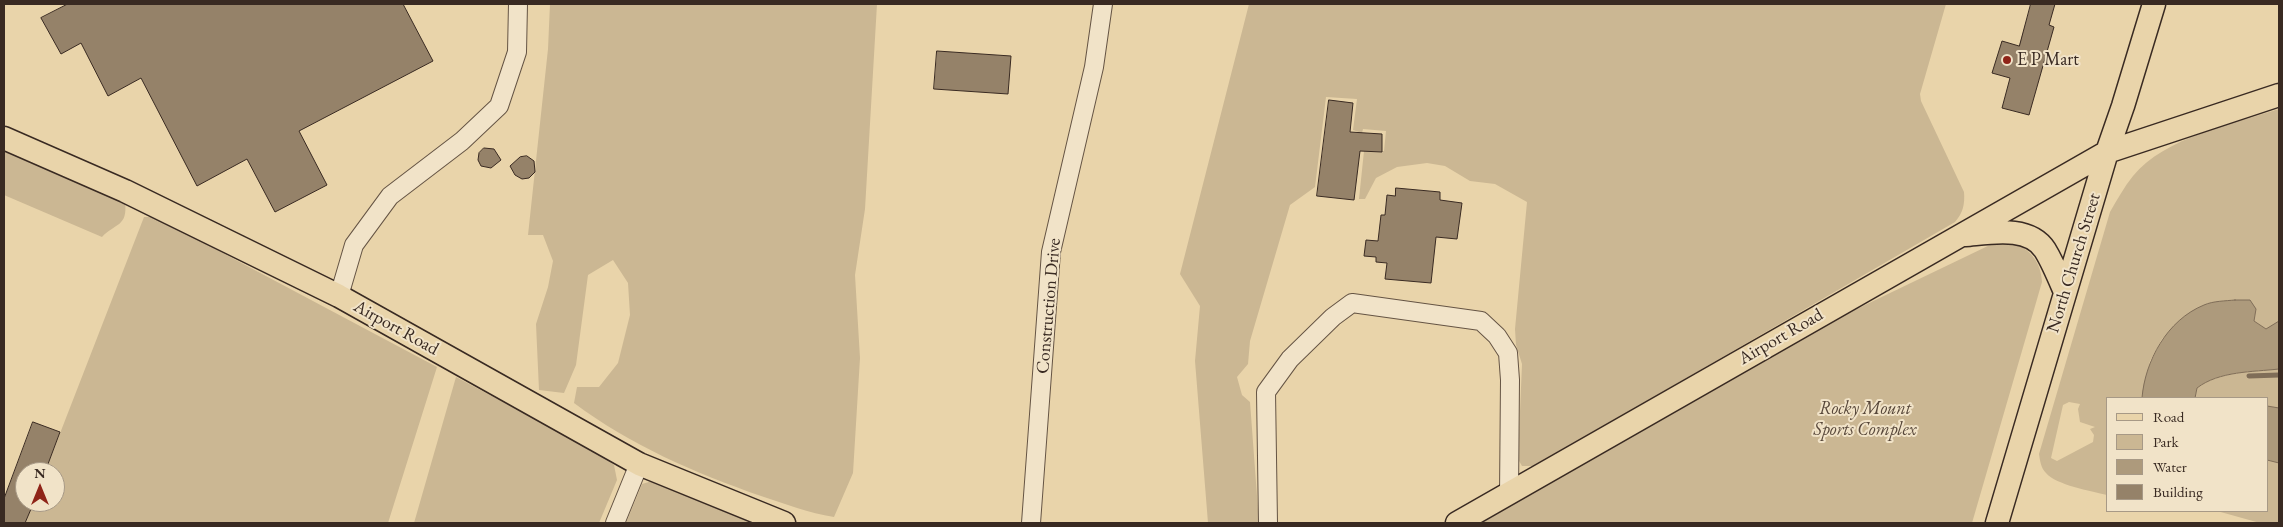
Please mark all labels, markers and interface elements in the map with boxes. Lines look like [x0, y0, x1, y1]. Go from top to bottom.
place label: E P Mart [2017, 49, 2079, 71]
marker: E P Mart [2001, 54, 2013, 66]
street label: North Church Street [2042, 191, 2106, 335]
street label: Construction Drive [1032, 237, 1066, 375]
street label: Airport Road [350, 296, 442, 360]
street label: Airport Road [1735, 304, 1827, 370]
legend [2106, 397, 2268, 512]
park label: Rocky Mount Sports Complex [1814, 398, 1916, 440]
text: Road [2153, 407, 2184, 426]
text: Park [2153, 432, 2179, 451]
text: Water [2153, 457, 2187, 476]
north arrow [15, 462, 65, 512]
text: N [34, 464, 46, 482]
text: Building [2153, 482, 2203, 501]

